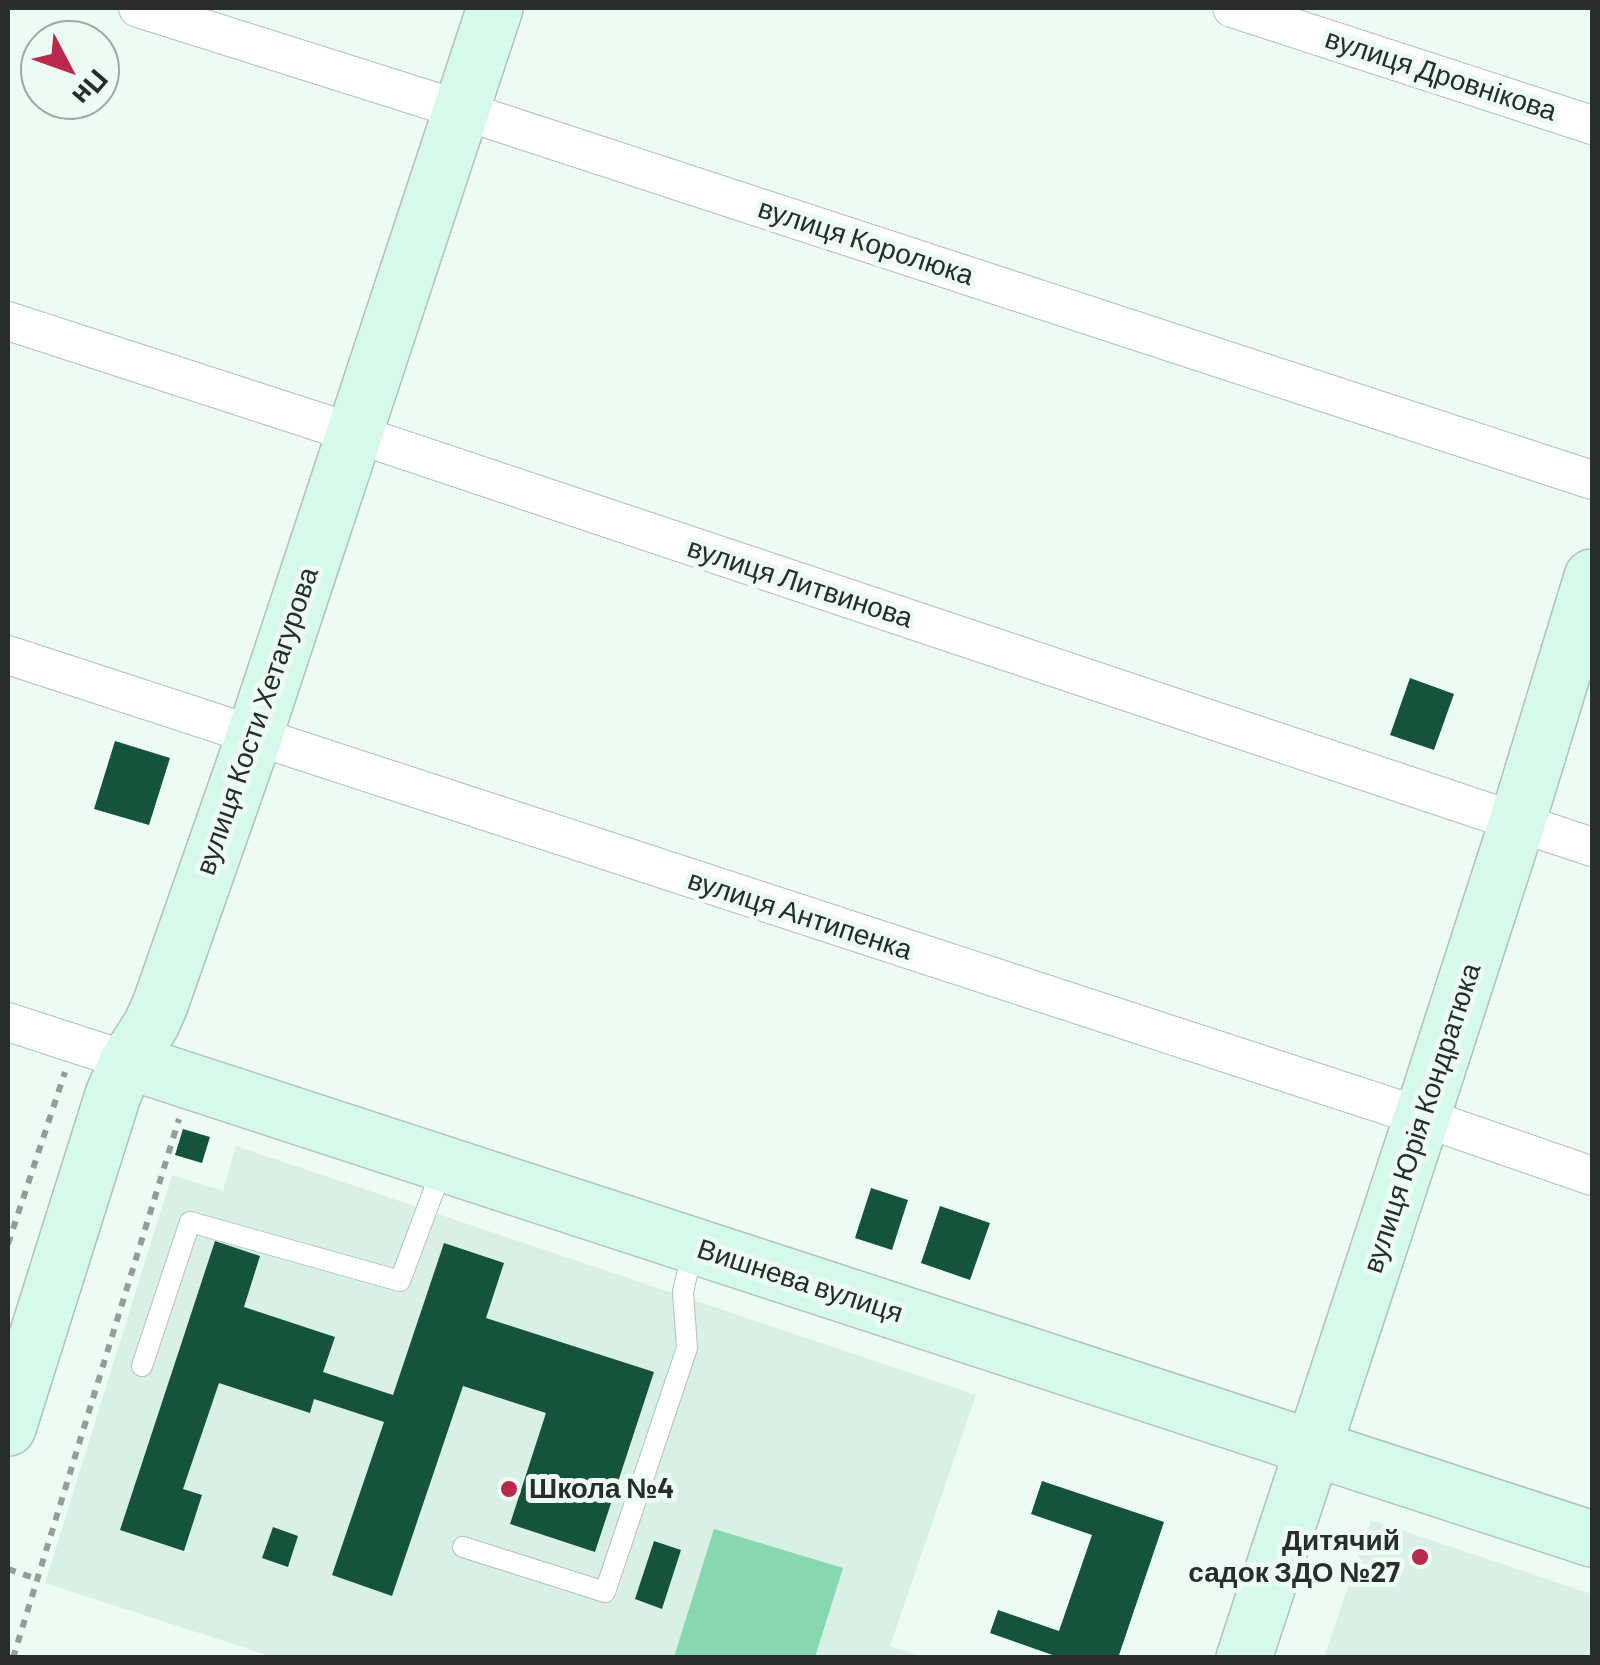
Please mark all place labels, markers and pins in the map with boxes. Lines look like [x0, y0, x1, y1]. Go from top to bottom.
place label: Школа №4 [529, 1472, 674, 1506]
marker: Школа №4 [498, 1478, 520, 1500]
place label: Дитячий садок ЗДО №27 [1188, 1524, 1400, 1590]
marker: Дитячий садок ЗДО №27 [1409, 1546, 1431, 1568]

